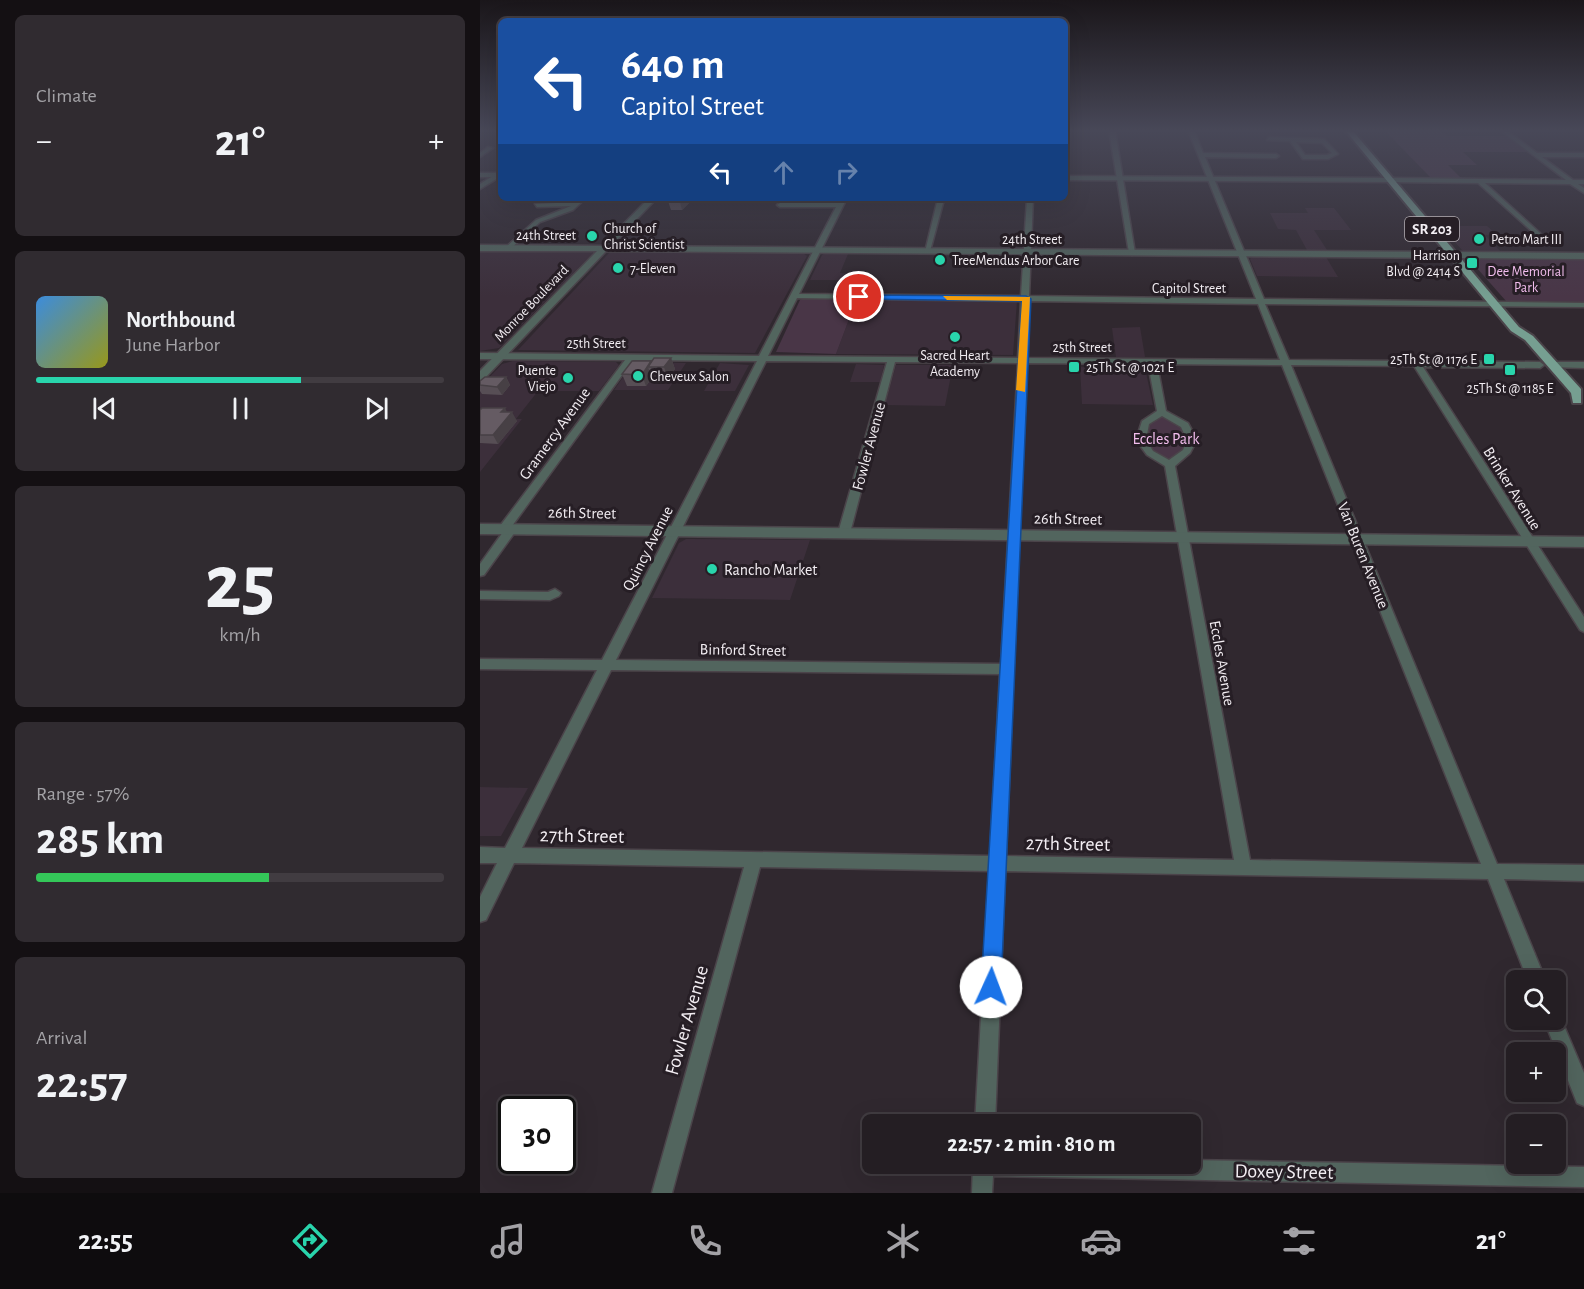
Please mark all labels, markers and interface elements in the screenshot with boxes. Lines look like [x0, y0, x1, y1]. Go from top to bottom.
icon: left [522, 42, 600, 120]
text: 640 m [621, 44, 725, 86]
text: Climate [36, 86, 97, 106]
text: Capitol Street [621, 93, 764, 120]
text: 21° [215, 119, 265, 164]
text: − [36, 125, 52, 158]
text: + [428, 125, 444, 158]
icon: left [704, 156, 737, 189]
icon: ahead [767, 156, 800, 189]
icon: right [830, 156, 863, 189]
road number: SR 203 [1405, 217, 1459, 241]
place label: Church of Christ Scientist [604, 222, 685, 252]
street label: 24th Street [516, 229, 577, 243]
marker: Church of Christ Scientist [585, 229, 599, 243]
marker: Petro Mart III [1472, 232, 1486, 246]
street label: 24th Street [1002, 233, 1063, 247]
place label: Petro Mart III [1491, 233, 1562, 247]
place label: Harrison Blvd @ 2414 S [1386, 249, 1460, 279]
marker: TreeMendus Arbor Care [933, 253, 947, 267]
place label: TreeMendus Arbor Care [952, 254, 1080, 268]
marker: Harrison Blvd @ 2414 S [1465, 256, 1479, 270]
marker: 7-Eleven [611, 261, 625, 275]
place label: 7-Eleven [630, 262, 676, 276]
street label: Monroe Boulevard [492, 263, 571, 344]
park label: Dee Memorial Park [1487, 265, 1565, 295]
pin [833, 271, 884, 322]
icon: arrive [842, 280, 875, 313]
street label: Capitol Street [1152, 282, 1227, 296]
text: Northbound [126, 309, 235, 331]
marker: Sacred Heart Academy [948, 330, 962, 344]
text: June Harbor [126, 335, 220, 355]
street label: 25th Street [566, 337, 626, 351]
street label: 25th Street [1052, 341, 1112, 355]
place label: Sacred Heart Academy [920, 349, 990, 379]
marker: 25Th St @ 1176 E [1482, 352, 1496, 366]
place label: 25Th St @ 1176 E [1390, 353, 1477, 367]
marker: 25Th St @ 1021 E [1067, 360, 1081, 374]
place label: 25Th St @ 1021 E [1086, 361, 1174, 375]
marker: 25Th St @ 1185 E [1503, 363, 1517, 377]
place label: Puente Viejo [517, 364, 556, 394]
marker: Cheveux Salon [631, 369, 645, 383]
place label: Cheveux Salon [650, 370, 729, 384]
marker: Puente Viejo [561, 371, 575, 385]
place label: 25Th St @ 1185 E [1467, 382, 1554, 396]
street label: Gramercy Avenue [516, 385, 594, 483]
icon: previous [88, 392, 121, 425]
icon: pause [224, 392, 257, 425]
icon: next [360, 392, 393, 425]
street label: Fowler Avenue [850, 400, 888, 492]
park label: Eccles Park [1132, 431, 1200, 447]
street label: Brinker Avenue [1480, 444, 1544, 533]
street label: Van Buren Avenue [1334, 500, 1392, 611]
street label: Quincy Avenue [620, 503, 677, 594]
street label: 26th Street [548, 504, 616, 522]
street label: 26th Street [1034, 510, 1102, 528]
text: 25 [205, 545, 275, 623]
marker: Rancho Market [705, 562, 719, 576]
place label: Rancho Market [724, 562, 817, 578]
street label: Eccles Avenue [1207, 619, 1237, 707]
text: km/h [219, 625, 261, 645]
street label: Binford Street [700, 641, 786, 659]
text: Range · 57% [36, 784, 129, 804]
text: 285 km [36, 817, 164, 862]
street label: 27th Street [540, 825, 625, 847]
street label: 27th Street [1026, 833, 1111, 855]
position arrow [959, 955, 1023, 1019]
street label: Fowler Avenue [662, 963, 712, 1077]
map controls [1506, 970, 1566, 1174]
button: search [1506, 970, 1566, 1030]
text: Arrival [36, 1028, 87, 1048]
button: + [1506, 1042, 1566, 1102]
text: 22:57 [36, 1061, 128, 1106]
speed limit sign: 30 [498, 1096, 576, 1174]
button: − [1506, 1114, 1566, 1174]
text: 22:57 · 2 min · 810 m [947, 1133, 1116, 1155]
street label: Doxey Street [1234, 1161, 1334, 1183]
icon: directions [289, 1220, 331, 1262]
icon: music [487, 1220, 529, 1262]
icon: phone [684, 1220, 726, 1262]
icon: climate [882, 1220, 924, 1262]
icon: car [1080, 1220, 1122, 1262]
icon: filters [1278, 1220, 1320, 1262]
text: 22:55 [78, 1227, 133, 1254]
text: 21° [1476, 1227, 1506, 1254]

